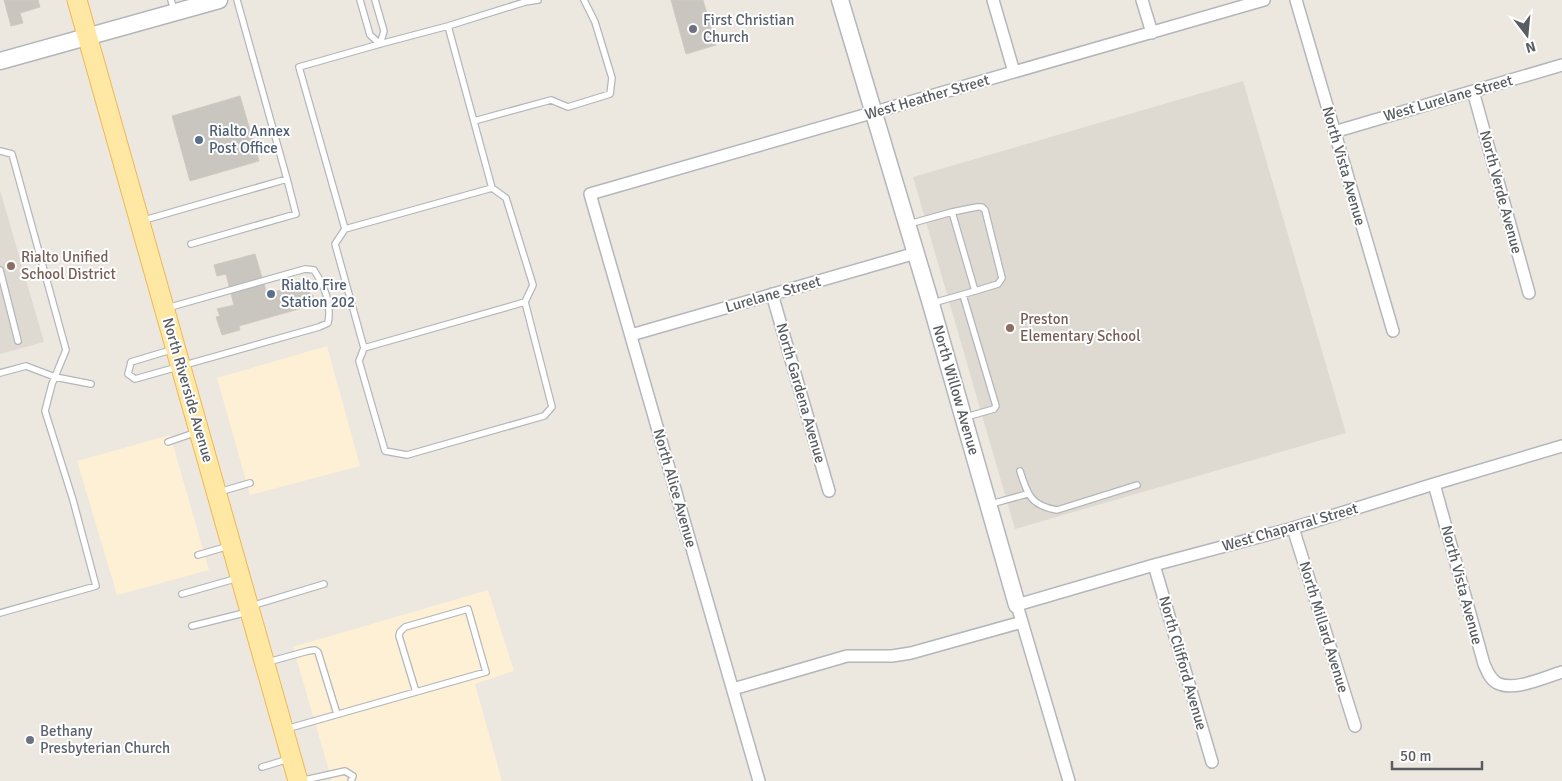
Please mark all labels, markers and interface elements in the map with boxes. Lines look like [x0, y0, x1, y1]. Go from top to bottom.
north arrow [1502, 10, 1552, 60]
place label: First Christian Church [703, 11, 794, 46]
marker: First Christian Church [687, 23, 699, 35]
text: N [1523, 38, 1537, 57]
street label: West Heather Street [863, 71, 991, 123]
street label: West Lurelane Street [1381, 71, 1515, 125]
street label: North Vista Avenue [1318, 104, 1370, 228]
place label: Rialto Annex Post Office [209, 122, 290, 157]
street label: North Verde Avenue [1476, 128, 1526, 256]
marker: Rialto Annex Post Office [193, 134, 205, 146]
place label: Rialto Unified School District [21, 248, 116, 283]
marker: Rialto Unified School District [5, 260, 17, 272]
street label: Lurelane Street [723, 272, 823, 316]
place label: Rialto Fire Station 202 [281, 276, 355, 311]
marker: Rialto Fire Station 202 [265, 288, 277, 300]
place label: Preston Elementary School [1020, 310, 1141, 345]
street label: North Riverside Avenue [159, 316, 217, 464]
street label: North Gardena Avenue [772, 321, 830, 465]
marker: Preston Elementary School [1004, 322, 1016, 334]
street label: North Willow Avenue [929, 323, 983, 457]
street label: North Alice Avenue [649, 427, 701, 549]
street label: West Chaparral Street [1220, 499, 1360, 555]
street label: North Vista Avenue [1437, 523, 1487, 647]
street label: North Millard Avenue [1295, 559, 1353, 695]
street label: North Clifford Avenue [1155, 594, 1211, 732]
place label: Bethany Presbyterian Church [40, 722, 170, 757]
marker: Bethany Presbyterian Church [24, 734, 36, 746]
scale bar [1392, 738, 1482, 770]
text: 50 m [1400, 747, 1431, 765]

